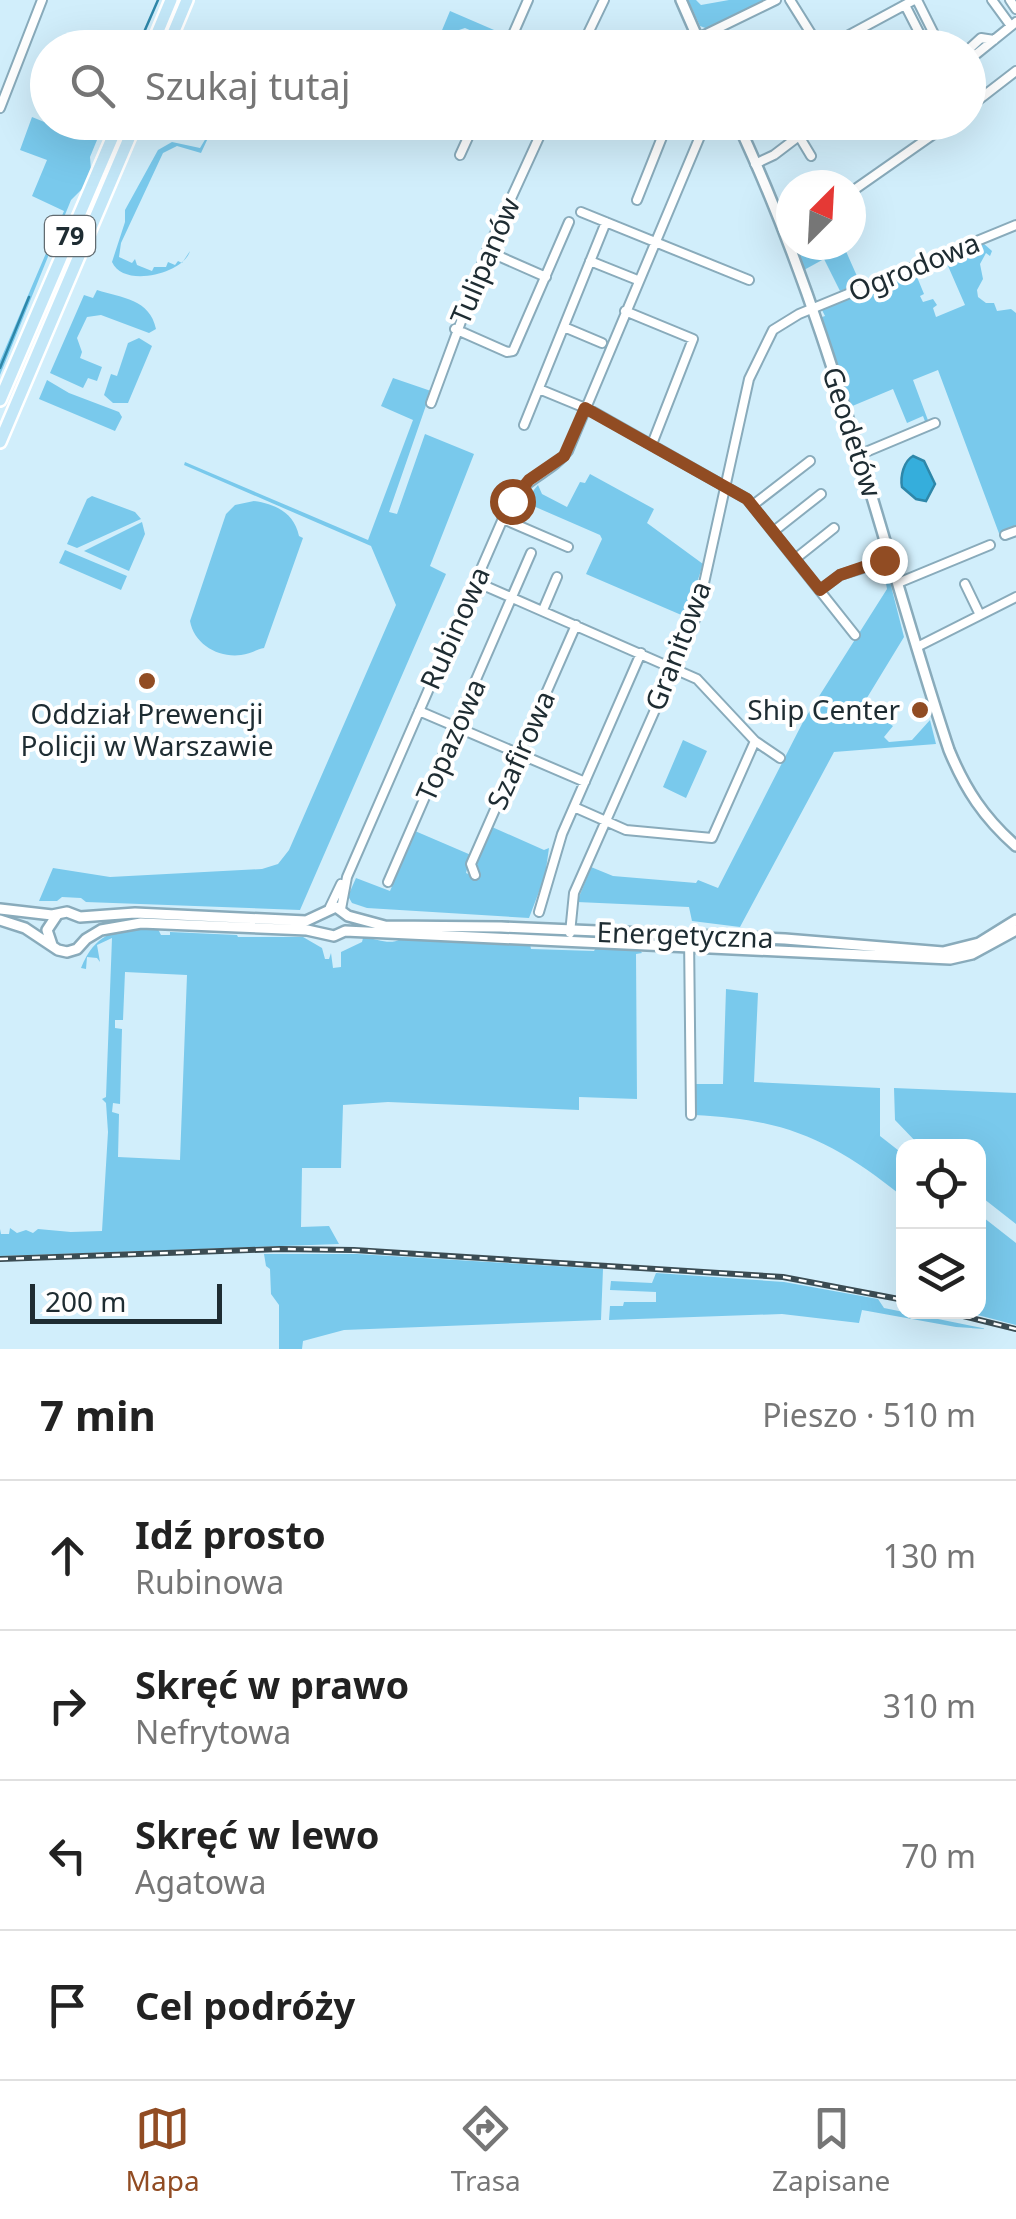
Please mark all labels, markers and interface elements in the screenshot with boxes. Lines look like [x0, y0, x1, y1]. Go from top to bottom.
search box [30, 30, 986, 140]
icon: search [65, 58, 120, 113]
text: Szukaj tutaj [145, 59, 351, 111]
north arrow [776, 170, 866, 260]
street label: Tulipanów [440, 191, 528, 330]
road number: 79 [45, 216, 95, 256]
street label: Ogrodowa [842, 223, 985, 310]
street label: Geodetów [814, 362, 892, 502]
route start [490, 479, 536, 525]
route end [862, 538, 908, 584]
street label: Rubinowa [410, 560, 498, 695]
street label: Granitowa [635, 575, 719, 716]
marker: Oddział Prewencji Policji w Warszawie [136, 670, 158, 692]
street label: Topazowa [406, 672, 494, 807]
street label: Szafirowa [477, 684, 563, 815]
place label: Ship Center [747, 690, 900, 728]
place label: Oddział Prewencji Policji w Warszawie [21, 694, 273, 764]
marker: Ship Center [909, 699, 931, 721]
street label: Energetyczna [596, 912, 774, 956]
map controls [896, 1139, 986, 1319]
button: locate [896, 1139, 986, 1229]
button: layers [896, 1229, 986, 1319]
scale bar [30, 1279, 222, 1324]
text: 200 m [45, 1282, 127, 1320]
text: 7 min [40, 1386, 156, 1443]
text: Pieszo · 510 m [762, 1393, 976, 1436]
text: Idź prosto [135, 1508, 326, 1560]
icon: ahead [40, 1528, 95, 1583]
text: 130 m [883, 1534, 976, 1577]
text: Rubinowa [135, 1560, 284, 1603]
text: Skręć w prawo [135, 1658, 409, 1710]
icon: right [40, 1678, 95, 1733]
text: 310 m [883, 1684, 976, 1727]
text: Nefrytowa [135, 1710, 291, 1753]
text: Skręć w lewo [135, 1808, 380, 1860]
icon: left [40, 1828, 95, 1883]
text: 70 m [901, 1834, 976, 1877]
text: Agatowa [135, 1860, 266, 1903]
icon: arrive [40, 1978, 95, 2033]
text: Cel podróży [135, 1979, 355, 2031]
tab: Mapa [126, 2101, 200, 2199]
tab: Trasa [451, 2101, 521, 2199]
tab: Zapisane [772, 2101, 890, 2199]

